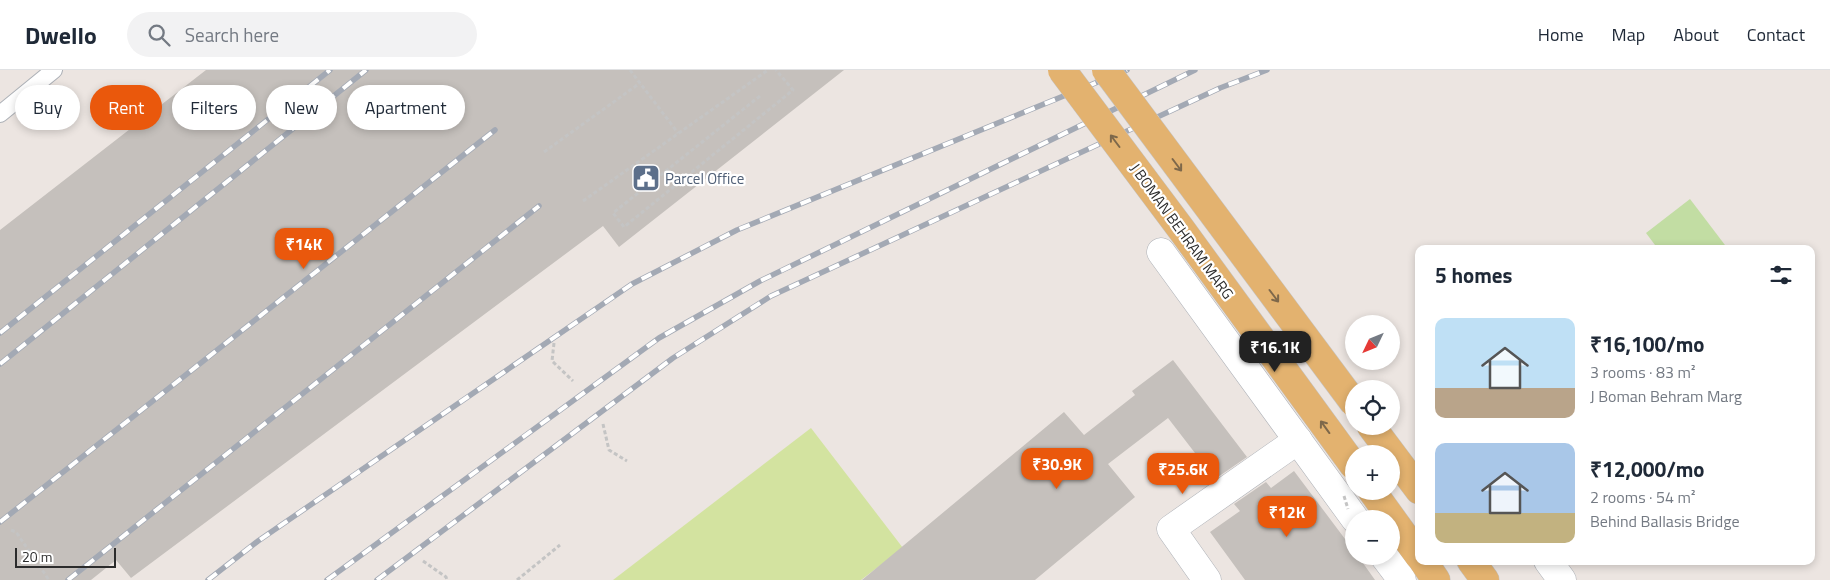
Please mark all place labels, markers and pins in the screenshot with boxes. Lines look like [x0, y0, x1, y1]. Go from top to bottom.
public building icon: Parcel Office [631, 163, 661, 193]
place label: Parcel Office [665, 167, 744, 190]
pin: ₹14K [274, 228, 334, 270]
pin: ₹16.1K [1234, 330, 1316, 373]
pin: ₹30.9K [1016, 448, 1098, 490]
pin: ₹25.6K [1142, 452, 1224, 495]
pin: ₹12K [1257, 496, 1317, 538]

